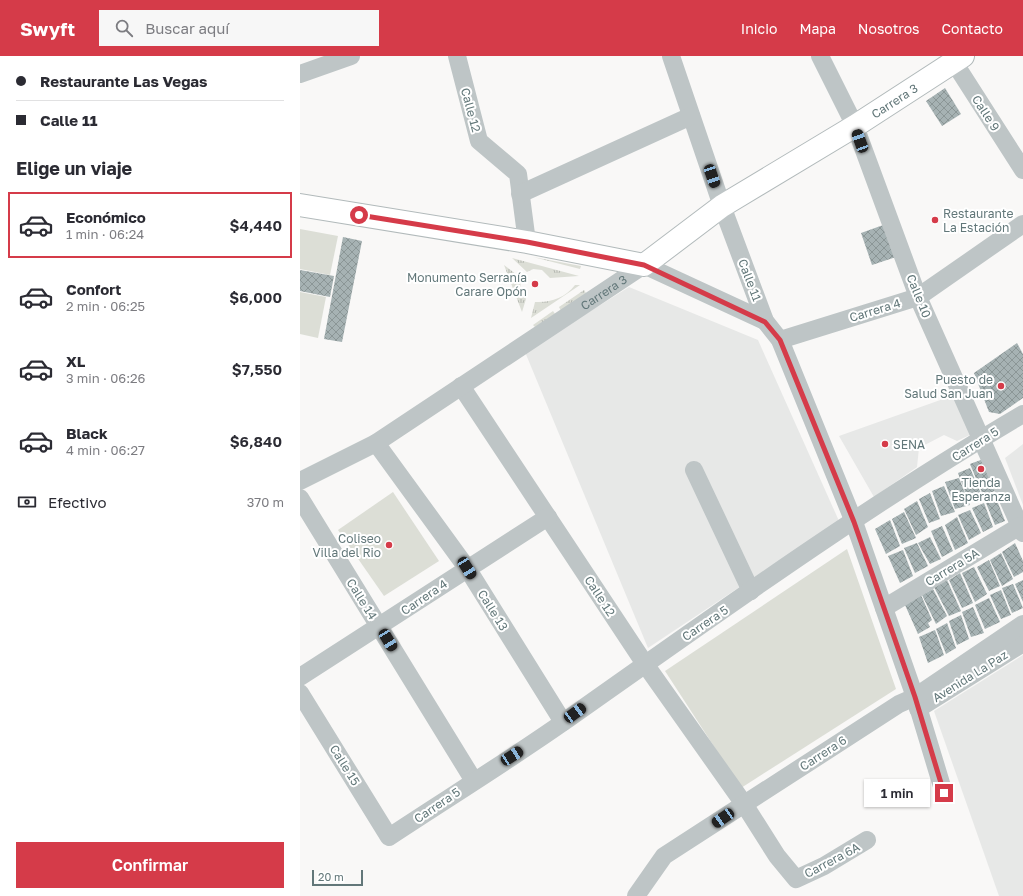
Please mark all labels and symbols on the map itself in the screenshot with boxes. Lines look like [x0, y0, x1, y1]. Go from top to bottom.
street label: Carrera 3 [868, 80, 920, 121]
street label: Calle 12 [458, 86, 484, 134]
street label: Calle 9 [969, 92, 1003, 134]
car [850, 128, 870, 154]
car [702, 163, 722, 189]
route start [350, 206, 368, 224]
place label: Restaurante La Estación [943, 206, 1014, 235]
marker: Restaurante La Estación [930, 215, 940, 225]
street label: Calle 11 [735, 257, 765, 303]
place label: Monumento Serranía Carare Opón [407, 270, 527, 299]
street label: Carrera 3 [577, 271, 629, 313]
street label: Calle 10 [903, 272, 935, 320]
marker: Monumento Serranía Carare Opón [530, 279, 540, 289]
street label: Carrera 4 [848, 295, 902, 325]
place label: Puesto de Salud San Juan [904, 372, 993, 401]
marker: Puesto de Salud San Juan [996, 381, 1006, 391]
street label: Carrera 5 [949, 424, 1001, 464]
place label: SENA [893, 437, 925, 452]
marker: SENA [880, 439, 890, 449]
marker: Tienda Esperanza [976, 464, 986, 474]
place label: Tienda Esperanza [951, 475, 1011, 504]
place label: Coliseo Villa del Rio [313, 531, 381, 560]
marker: Coliseo Villa del Rio [384, 540, 394, 550]
street label: Carrera 5A [922, 545, 982, 589]
car [456, 555, 478, 581]
street label: Calle 12 [581, 573, 619, 619]
street label: Calle 14 [344, 576, 380, 622]
street label: Carrera 4 [398, 576, 450, 618]
street label: Calle 13 [475, 587, 511, 633]
street label: Carrera 5 [679, 602, 731, 644]
car [377, 627, 399, 653]
street label: Avenida La Paz [930, 647, 1010, 705]
car [562, 701, 588, 725]
street label: Carrera 6 [797, 732, 849, 774]
street label: Calle 15 [327, 742, 363, 788]
car [499, 744, 525, 768]
callout: 1 min [864, 779, 930, 807]
street label: Carrera 5 [411, 784, 463, 826]
route end [935, 784, 953, 802]
car [710, 806, 736, 830]
street label: Carrera 6A [802, 839, 862, 881]
scale bar [312, 868, 363, 887]

